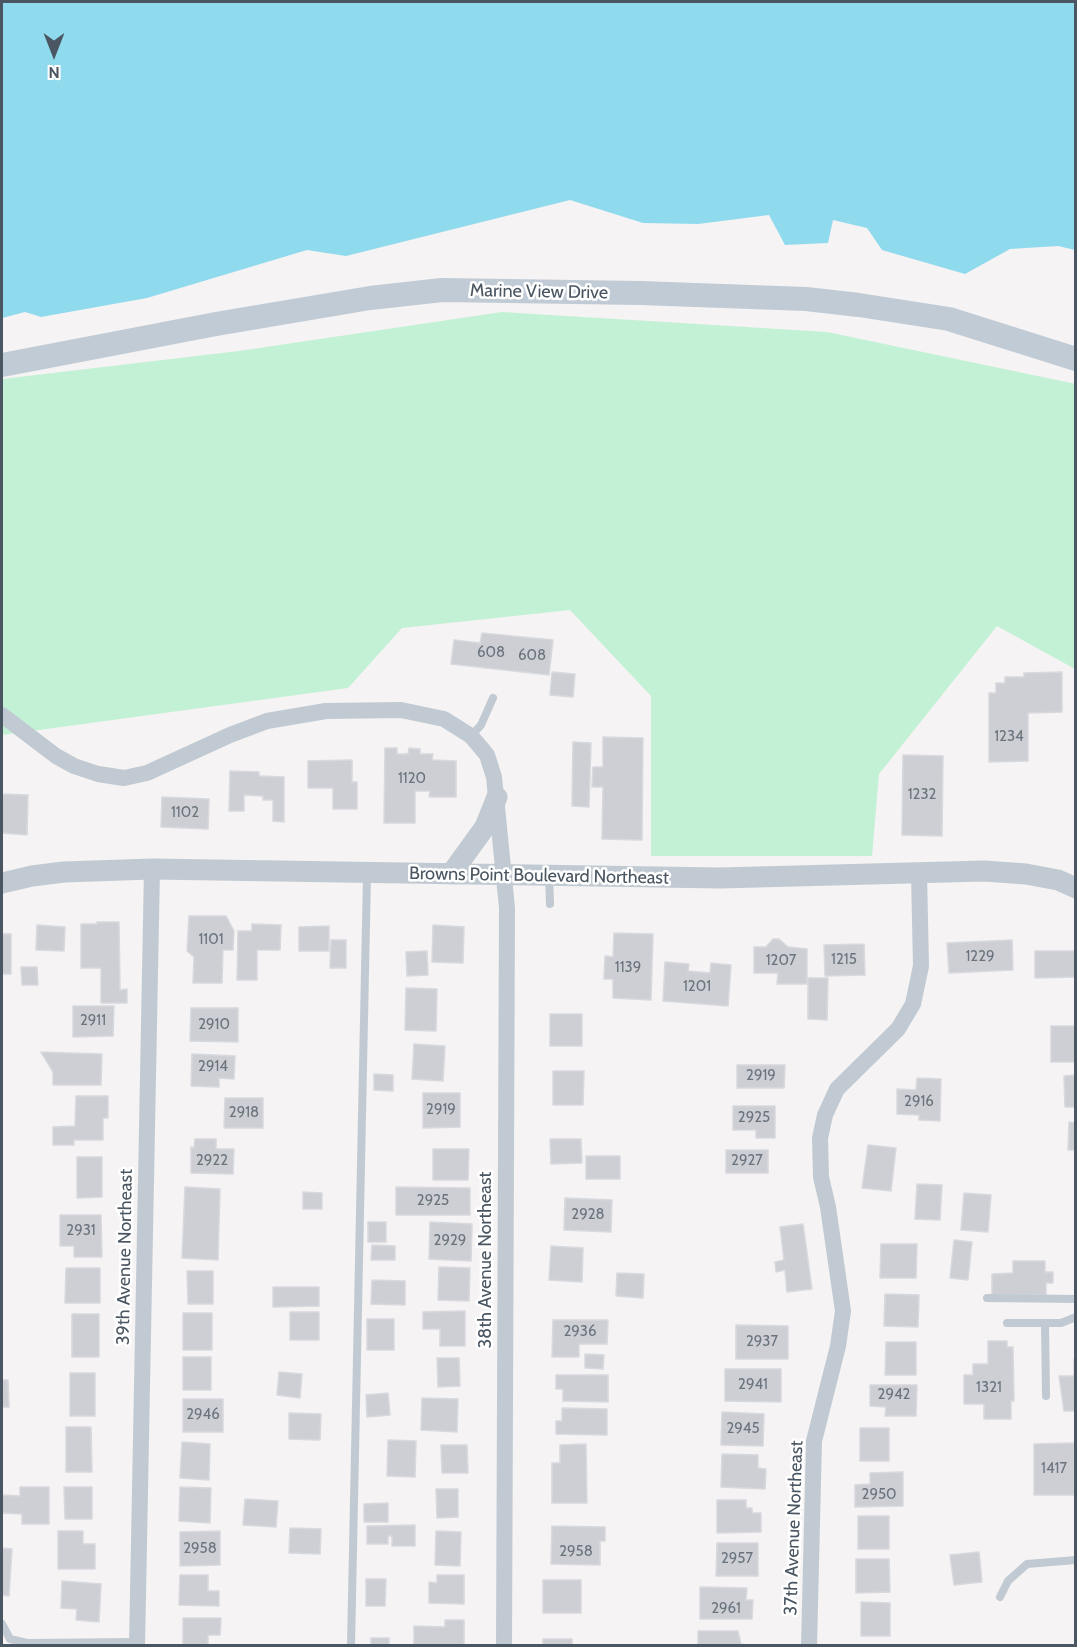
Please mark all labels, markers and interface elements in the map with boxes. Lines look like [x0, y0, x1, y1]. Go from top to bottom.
north arrow [24, 24, 84, 84]
text: N [48, 63, 60, 82]
street label: Marine View Drive [470, 280, 608, 304]
house number: 608 [477, 644, 505, 662]
house number: 608 [518, 647, 546, 665]
house number: 1234 [994, 728, 1024, 746]
house number: 1120 [398, 770, 426, 788]
house number: 1232 [908, 786, 936, 804]
house number: 1102 [171, 804, 199, 822]
street label: Browns Point Boulevard Northeast [409, 863, 669, 889]
house number: 1101 [198, 931, 224, 949]
house number: 1229 [965, 948, 995, 966]
house number: 1215 [831, 951, 857, 969]
house number: 1207 [766, 952, 796, 970]
house number: 1139 [615, 959, 641, 977]
house number: 1201 [683, 978, 711, 996]
house number: 2911 [80, 1012, 106, 1030]
house number: 2910 [198, 1016, 230, 1034]
house number: 2914 [198, 1058, 228, 1076]
house number: 2919 [746, 1067, 776, 1085]
house number: 2916 [904, 1093, 934, 1111]
house number: 2919 [426, 1101, 456, 1119]
house number: 2918 [229, 1104, 259, 1122]
house number: 2925 [738, 1109, 770, 1127]
house number: 2922 [196, 1152, 228, 1170]
house number: 2927 [731, 1152, 763, 1170]
street label: 39th Avenue Northeast [113, 1169, 137, 1345]
street label: 38th Avenue Northeast [475, 1172, 497, 1348]
house number: 2925 [417, 1192, 449, 1210]
house number: 2928 [571, 1206, 605, 1224]
house number: 2931 [66, 1222, 96, 1240]
house number: 2929 [434, 1232, 466, 1250]
house number: 2936 [563, 1323, 597, 1341]
house number: 2937 [746, 1333, 778, 1351]
house number: 2941 [738, 1376, 768, 1394]
house number: 1321 [976, 1379, 1002, 1397]
house number: 2942 [878, 1386, 910, 1404]
house number: 2946 [186, 1406, 220, 1424]
house number: 2945 [726, 1420, 760, 1438]
street label: 37th Avenue Northeast [780, 1440, 808, 1616]
house number: 1417 [1041, 1460, 1067, 1478]
house number: 2950 [862, 1486, 896, 1504]
house number: 2958 [183, 1540, 217, 1558]
house number: 2958 [559, 1543, 593, 1561]
house number: 2957 [721, 1550, 753, 1568]
house number: 2961 [711, 1600, 741, 1618]

